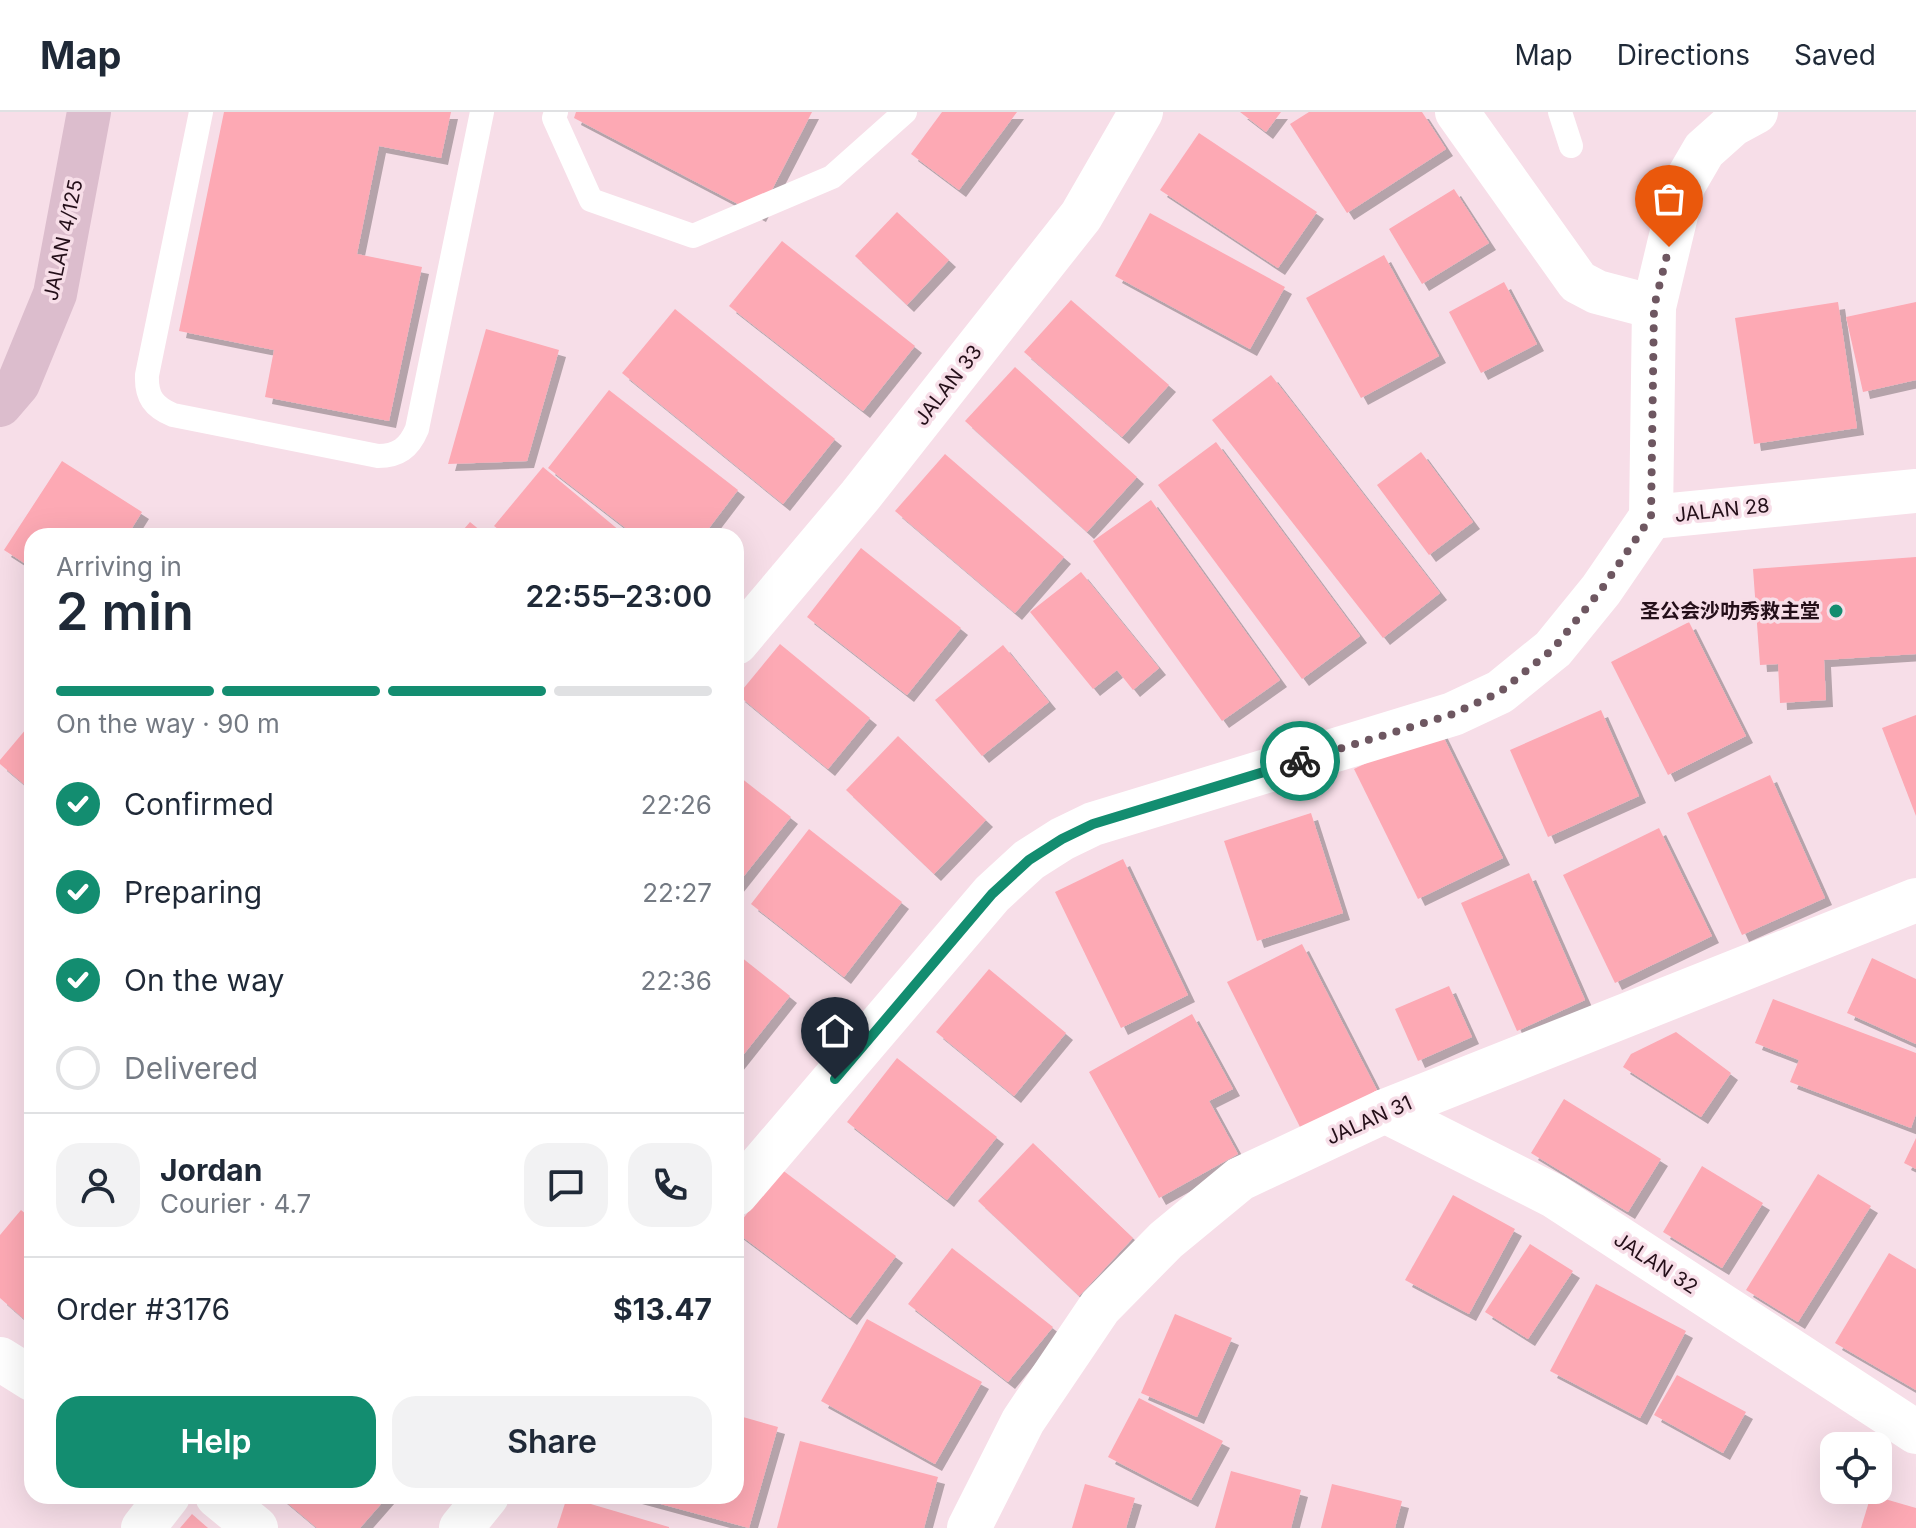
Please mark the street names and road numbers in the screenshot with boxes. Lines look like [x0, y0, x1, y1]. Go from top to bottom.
street label: JALAN 4/125 [38, 177, 88, 303]
street label: JALAN 33 [909, 340, 987, 430]
street label: JALAN 28 [1673, 493, 1771, 527]
street label: JALAN 31 [1322, 1091, 1416, 1149]
street label: JALAN 32 [1610, 1227, 1702, 1299]

